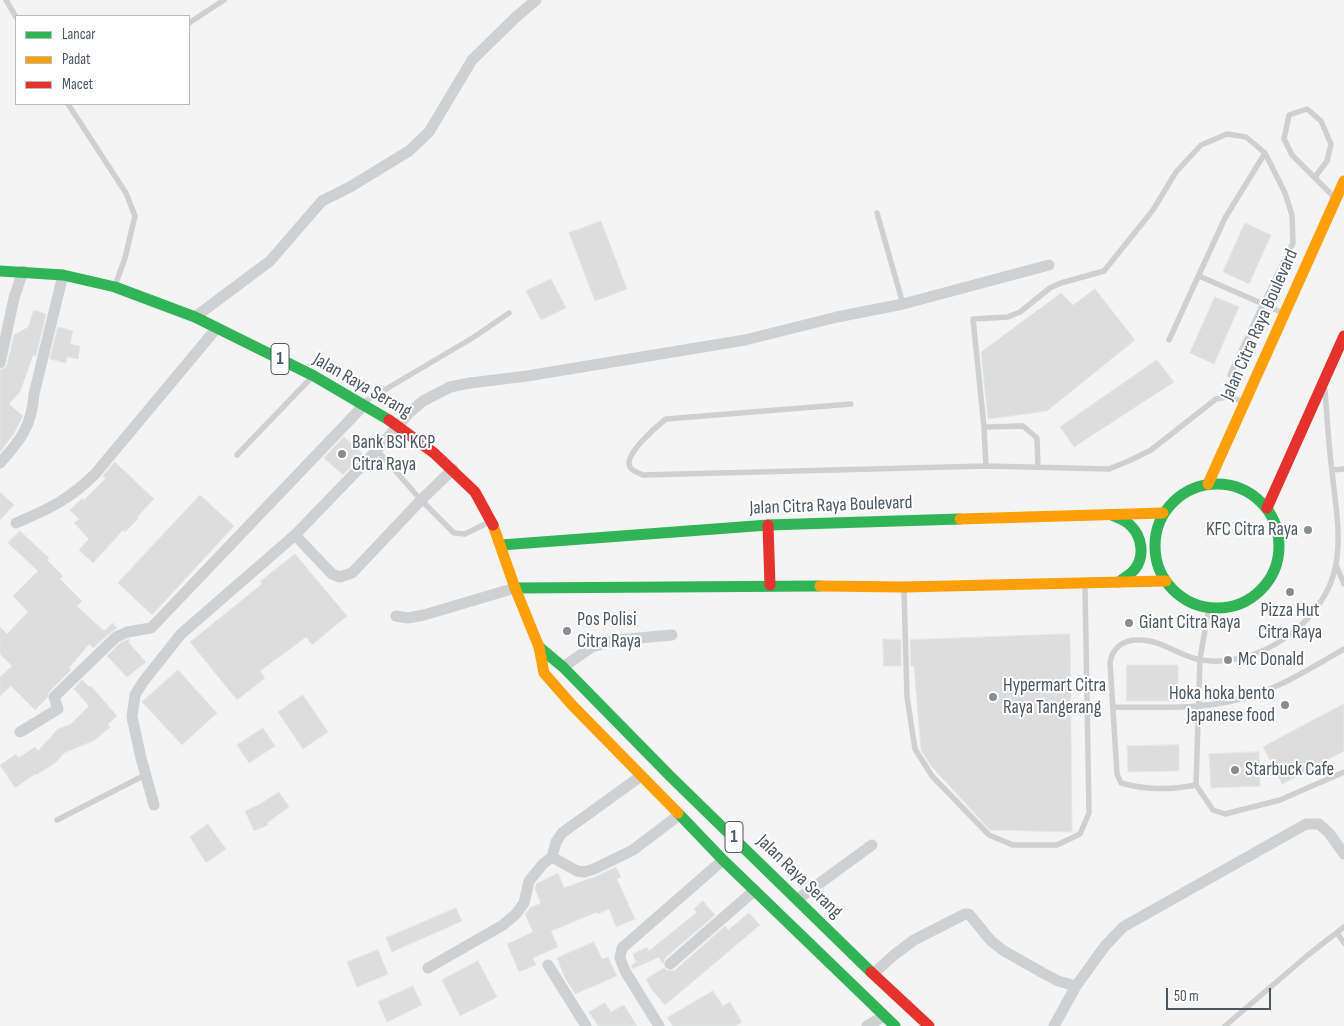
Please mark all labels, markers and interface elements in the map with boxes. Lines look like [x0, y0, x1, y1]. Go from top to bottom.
legend [15, 15, 190, 105]
text: Lancar [62, 25, 96, 44]
text: Padat [62, 50, 91, 69]
text: Macet [62, 75, 93, 94]
street label: Jalan Citra Raya Boulevard [1216, 246, 1304, 404]
road number: 1 [271, 344, 289, 374]
street label: Jalan Raya Serang [309, 349, 415, 423]
place label: Bank BSI KCP Citra Raya [352, 432, 435, 476]
marker: Bank BSI KCP Citra Raya [336, 448, 348, 460]
street label: Jalan Citra Raya Boulevard [749, 492, 913, 520]
place label: KFC Citra Raya [1206, 519, 1298, 541]
marker: KFC Citra Raya [1302, 524, 1314, 536]
marker: Pizza Hut Citra Raya [1284, 586, 1296, 598]
place label: Pizza Hut Citra Raya [1258, 600, 1322, 644]
place label: Pos Polisi Citra Raya [577, 609, 641, 653]
place label: Giant Citra Raya [1139, 612, 1241, 634]
marker: Giant Citra Raya [1123, 617, 1135, 629]
marker: Pos Polisi Citra Raya [561, 625, 573, 637]
place label: Mc Donald [1238, 649, 1304, 671]
marker: Mc Donald [1222, 654, 1234, 666]
place label: Hypermart Citra Raya Tangerang [1003, 675, 1106, 719]
place label: Hoka hoka bento Japanese food [1169, 683, 1275, 727]
marker: Hypermart Citra Raya Tangerang [987, 691, 999, 703]
marker: Hoka hoka bento Japanese food [1279, 699, 1291, 711]
place label: Starbuck Cafe [1245, 759, 1334, 781]
marker: Starbuck Cafe [1229, 764, 1241, 776]
road number: 1 [725, 822, 743, 852]
street label: Jalan Raya Serang [751, 831, 847, 923]
scale bar [1169, 978, 1274, 1010]
text: 50 m [1174, 987, 1199, 1006]

